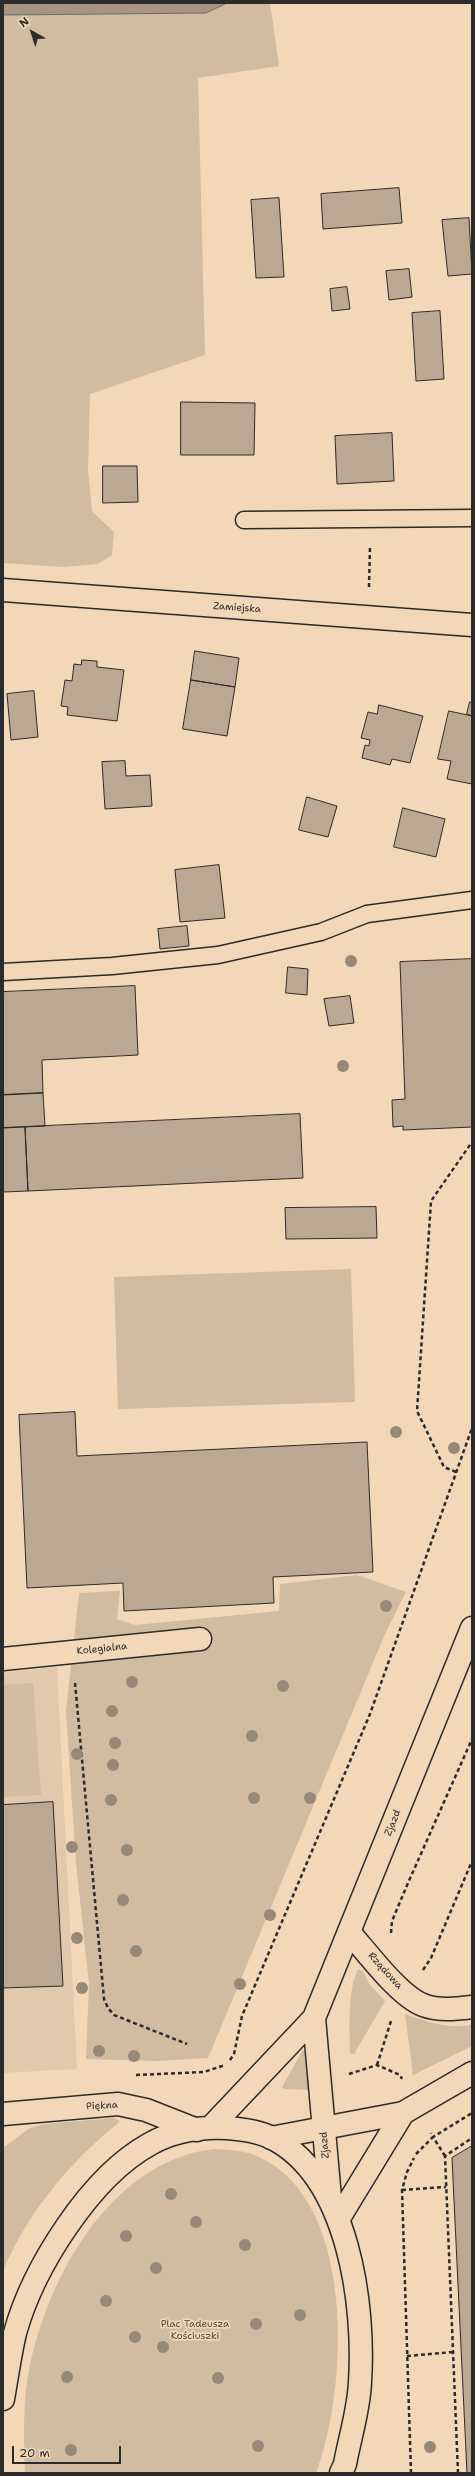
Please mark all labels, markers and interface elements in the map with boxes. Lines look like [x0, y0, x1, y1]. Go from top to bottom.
north arrow [12, 12, 52, 52]
text: N [16, 14, 32, 31]
street label: Zamiejska [213, 600, 261, 616]
street label: Kolegialna [76, 1640, 128, 1658]
street label: Zjazd [382, 1808, 404, 1838]
street label: Rządowa [365, 1950, 405, 1992]
street label: Piękna [86, 2099, 118, 2113]
street label: Zjazd [318, 2131, 332, 2159]
park label: Plac Tadeusza Kościuszki [161, 2318, 229, 2342]
scale bar [14, 2438, 123, 2464]
text: 20 m [19, 2445, 50, 2461]

